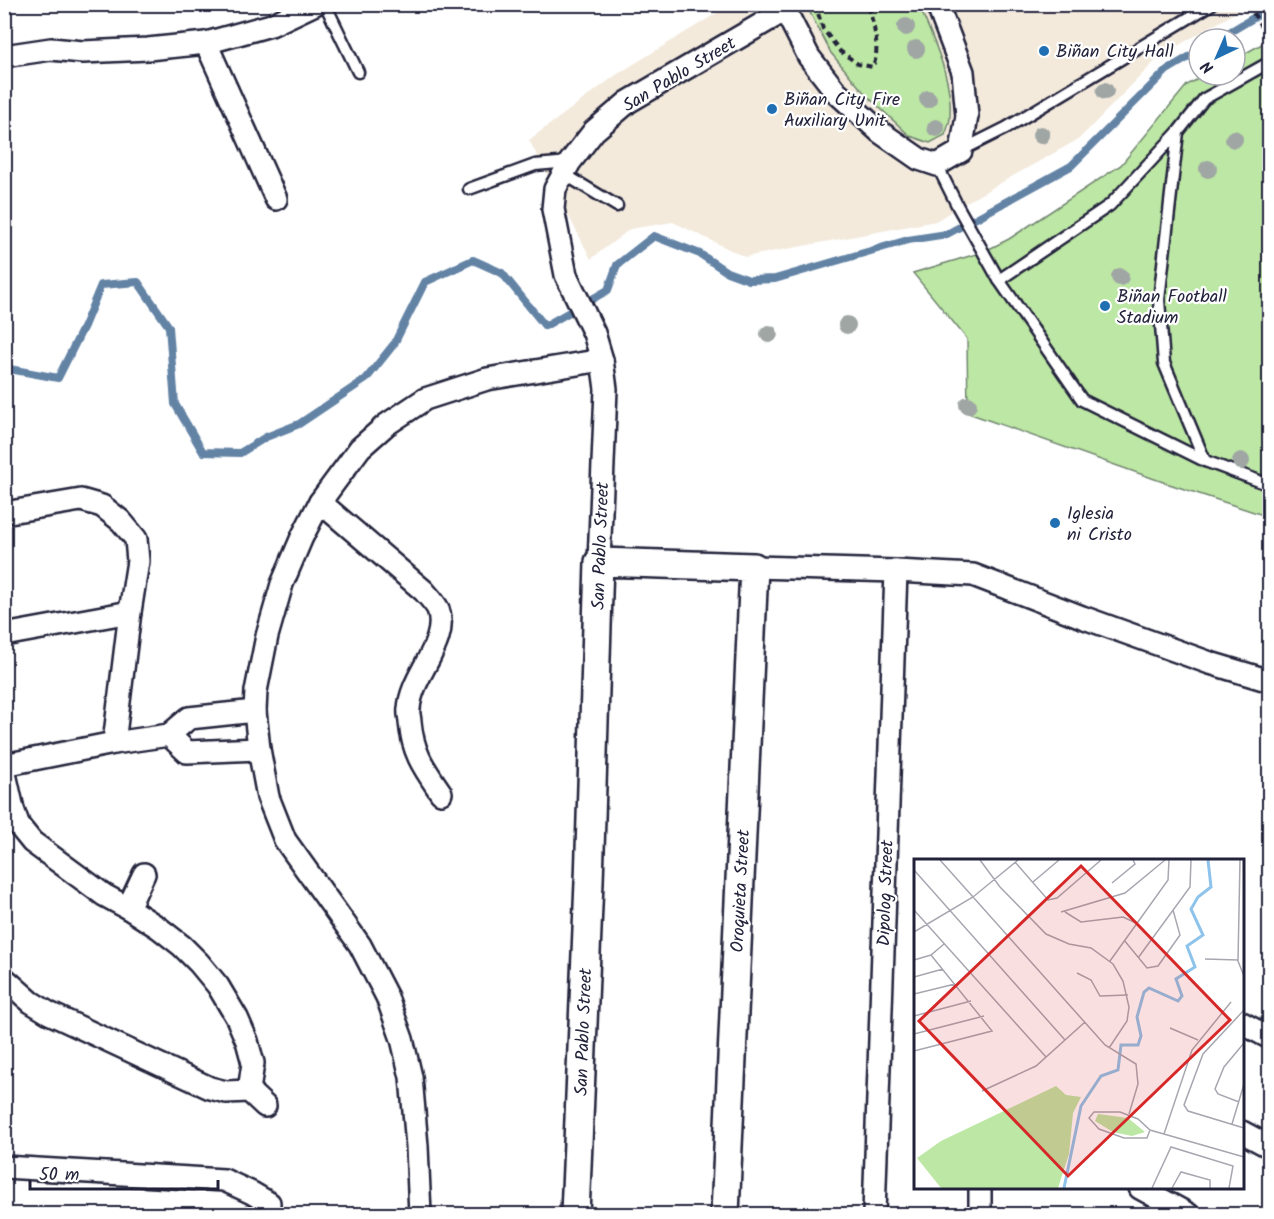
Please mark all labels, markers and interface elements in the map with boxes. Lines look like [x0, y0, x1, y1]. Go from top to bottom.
north arrow [1187, 27, 1247, 87]
street label: San Pablo Street [617, 29, 743, 121]
place label: Biñan City Hall [1056, 38, 1174, 67]
marker: Biñan City Hall [1037, 44, 1051, 58]
text: N [1195, 54, 1220, 79]
place label: Biñan City Fire Auxiliary Unit [784, 86, 900, 136]
marker: Biñan City Fire Auxiliary Unit [765, 102, 779, 116]
place label: Biñan Football Stadium [1117, 283, 1228, 333]
marker: Biñan Football Stadium [1098, 299, 1112, 313]
street label: San Pablo Street [585, 481, 618, 610]
place label: Iglesia ni Cristo [1067, 500, 1132, 550]
marker: Iglesia ni Cristo [1048, 516, 1062, 530]
street label: Oroquieta Street [724, 828, 759, 953]
street label: Dipolog Street [870, 838, 903, 947]
inset map [914, 859, 1244, 1189]
street label: San Pablo Street [568, 967, 601, 1096]
scale bar [30, 1153, 218, 1191]
text: 50 m [39, 1161, 79, 1190]

